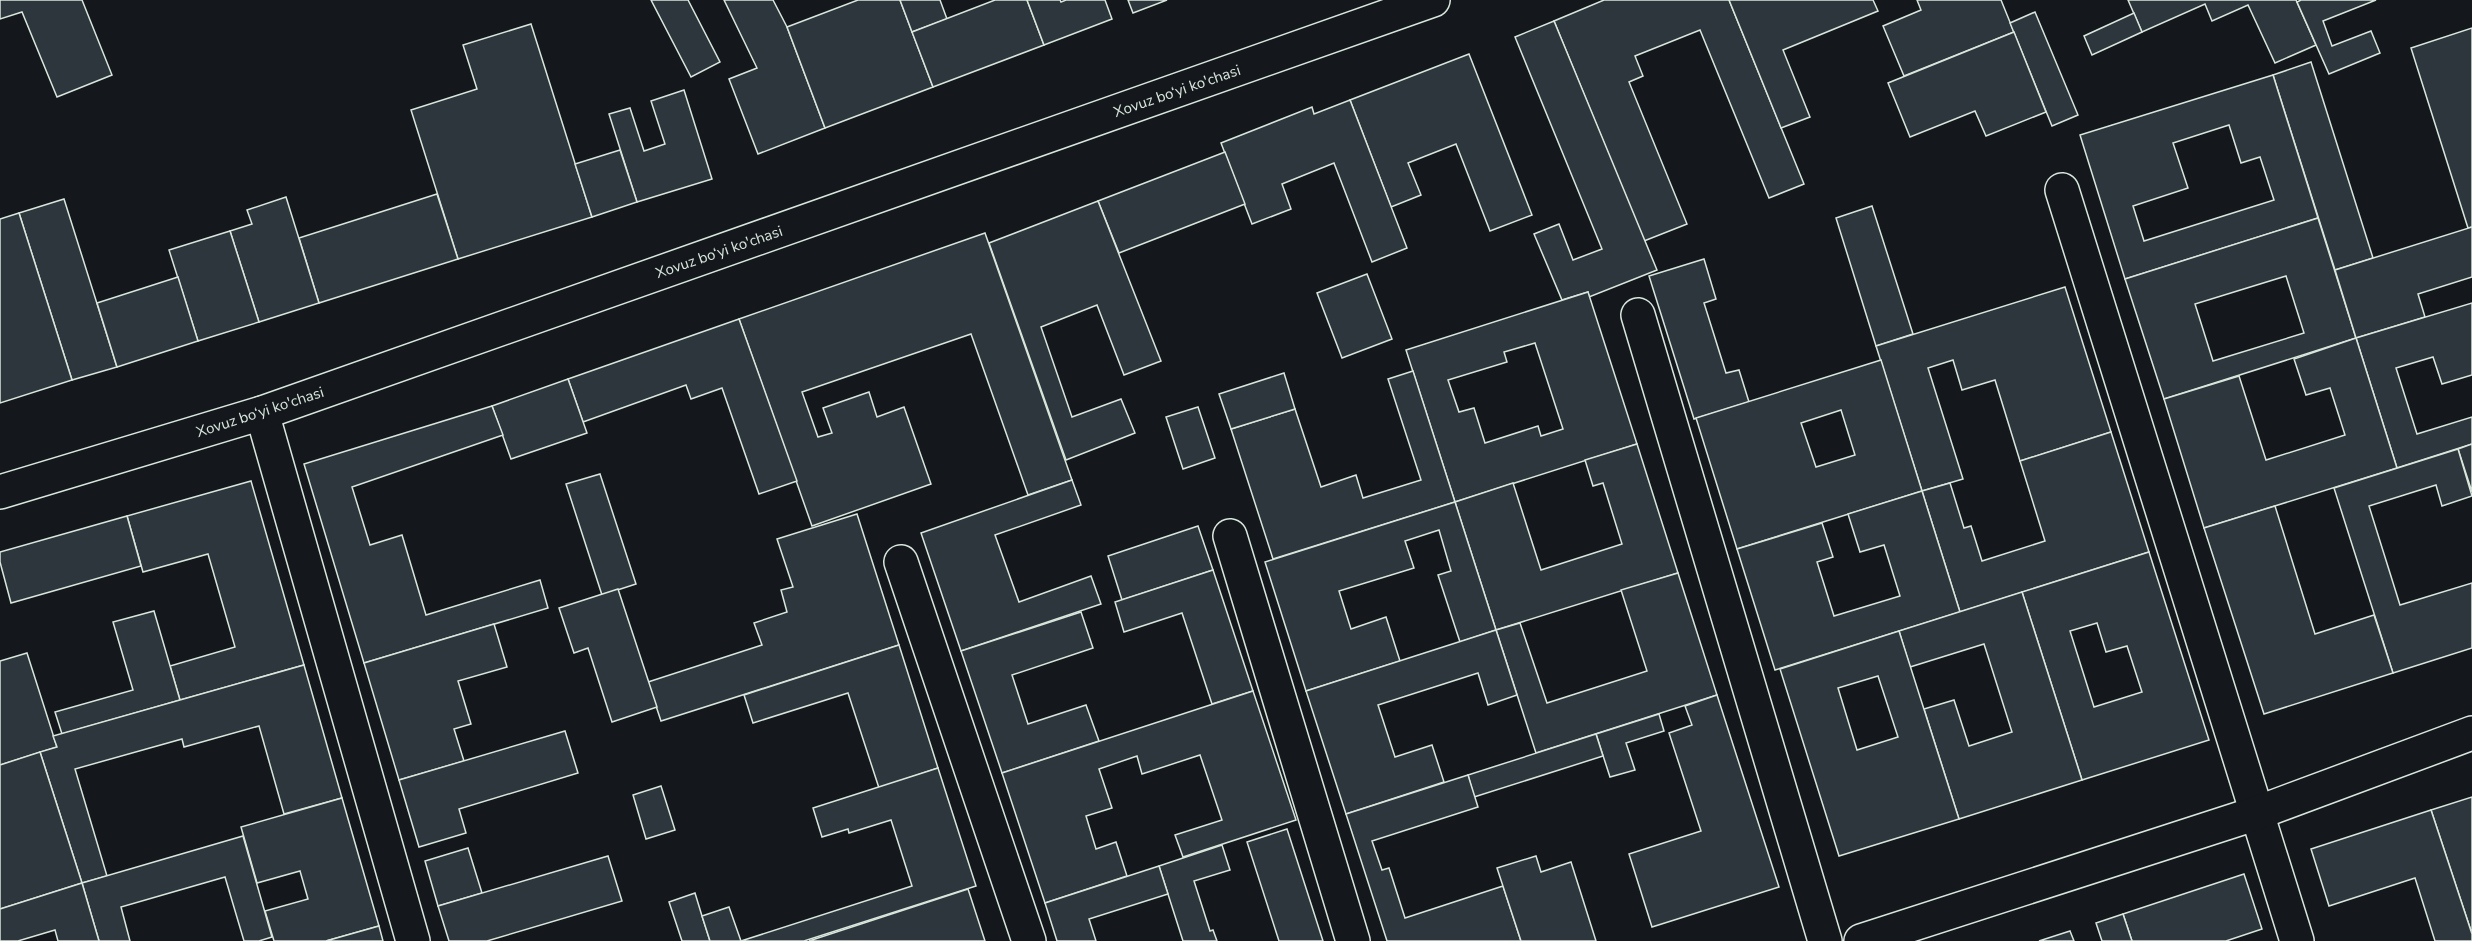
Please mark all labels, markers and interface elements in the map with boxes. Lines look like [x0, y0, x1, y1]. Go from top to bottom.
street label: Xovuz bo‘yi ko'chasi [1111, 60, 1243, 122]
street label: Xovuz bo‘yi ko'chasi [653, 221, 785, 283]
street label: Xovuz bo‘yi ko'chasi [194, 382, 326, 442]

